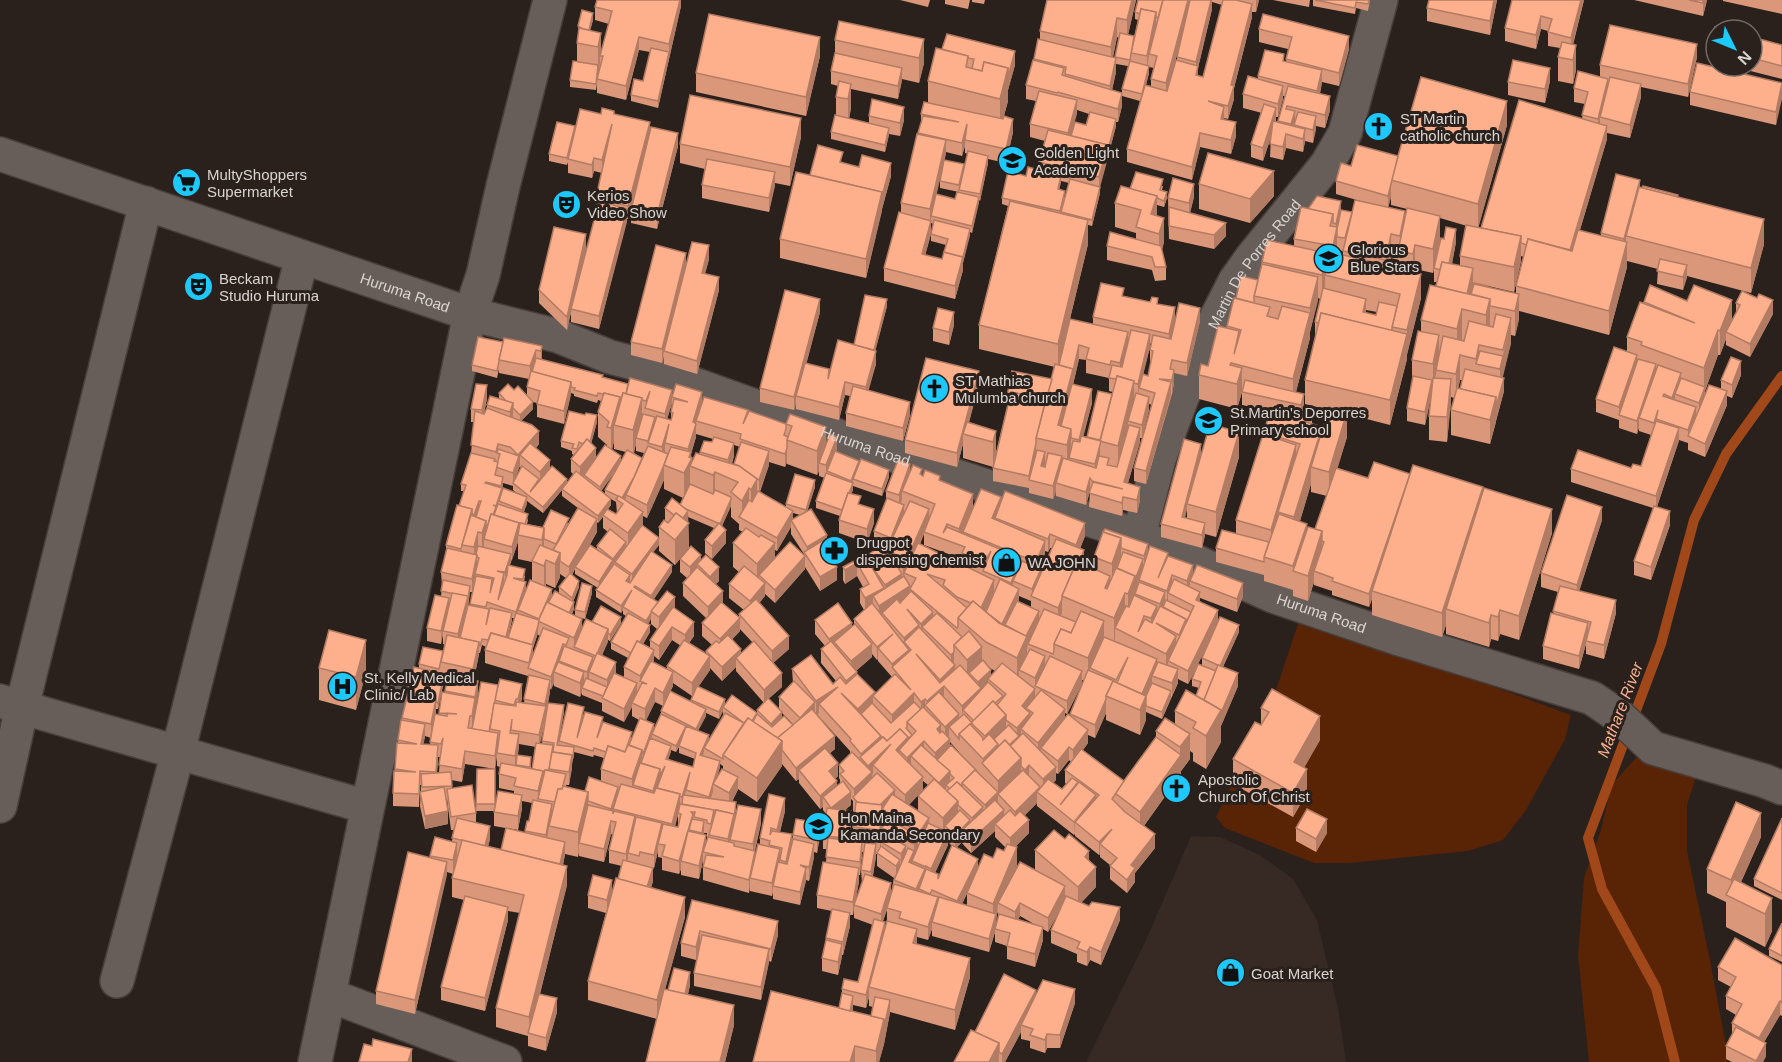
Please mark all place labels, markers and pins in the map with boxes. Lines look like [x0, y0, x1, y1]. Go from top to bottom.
place label: ST Martin catholic church [1400, 110, 1500, 144]
church icon: ST Martin catholic church [1363, 111, 1395, 143]
place label: Golden Light Academy [1034, 144, 1120, 178]
school or university icon: Golden Light Academy [997, 145, 1029, 177]
place label: MultyShoppers Supermarket [207, 166, 307, 200]
supermarket icon: MultyShoppers Supermarket [170, 167, 202, 199]
place label: Kerios Video Show [587, 187, 667, 221]
theatre icon: Kerios Video Show [550, 188, 582, 220]
place label: Glorious Blue Stars [1350, 241, 1419, 275]
school or university icon: Glorious Blue Stars [1313, 242, 1345, 274]
place label: Beckam Studio Huruma [219, 270, 320, 304]
theatre icon: Beckam Studio Huruma [182, 271, 214, 303]
place label: ST Mathias Mulumba church [955, 372, 1066, 406]
church icon: ST Mathias Mulumba church [918, 373, 950, 405]
place label: St.Martin's Deporres Primary school [1230, 404, 1366, 438]
school or university icon: St.Martin's Deporres Primary school [1193, 405, 1225, 437]
place label: Drugpot dispensing chemist [856, 534, 984, 568]
pharmacy icon: Drugpot dispensing chemist [819, 535, 851, 567]
shop icon: WA JOHN [991, 546, 1023, 578]
place label: WA JOHN [1028, 554, 1096, 571]
place label: St. Kelly Medical Clinic/ Lab [364, 669, 475, 703]
hospital icon: St. Kelly Medical Clinic/ Lab [327, 670, 359, 702]
place label: Apostolic Church Of Christ [1198, 771, 1311, 805]
church icon: Apostolic Church Of Christ [1161, 772, 1193, 804]
place label: Hon Maina Kamanda Secondary [840, 809, 981, 843]
school or university icon: Hon Maina Kamanda Secondary [803, 810, 835, 842]
shop icon: Goat Market [1214, 957, 1246, 989]
place label: Goat Market [1251, 965, 1334, 982]

